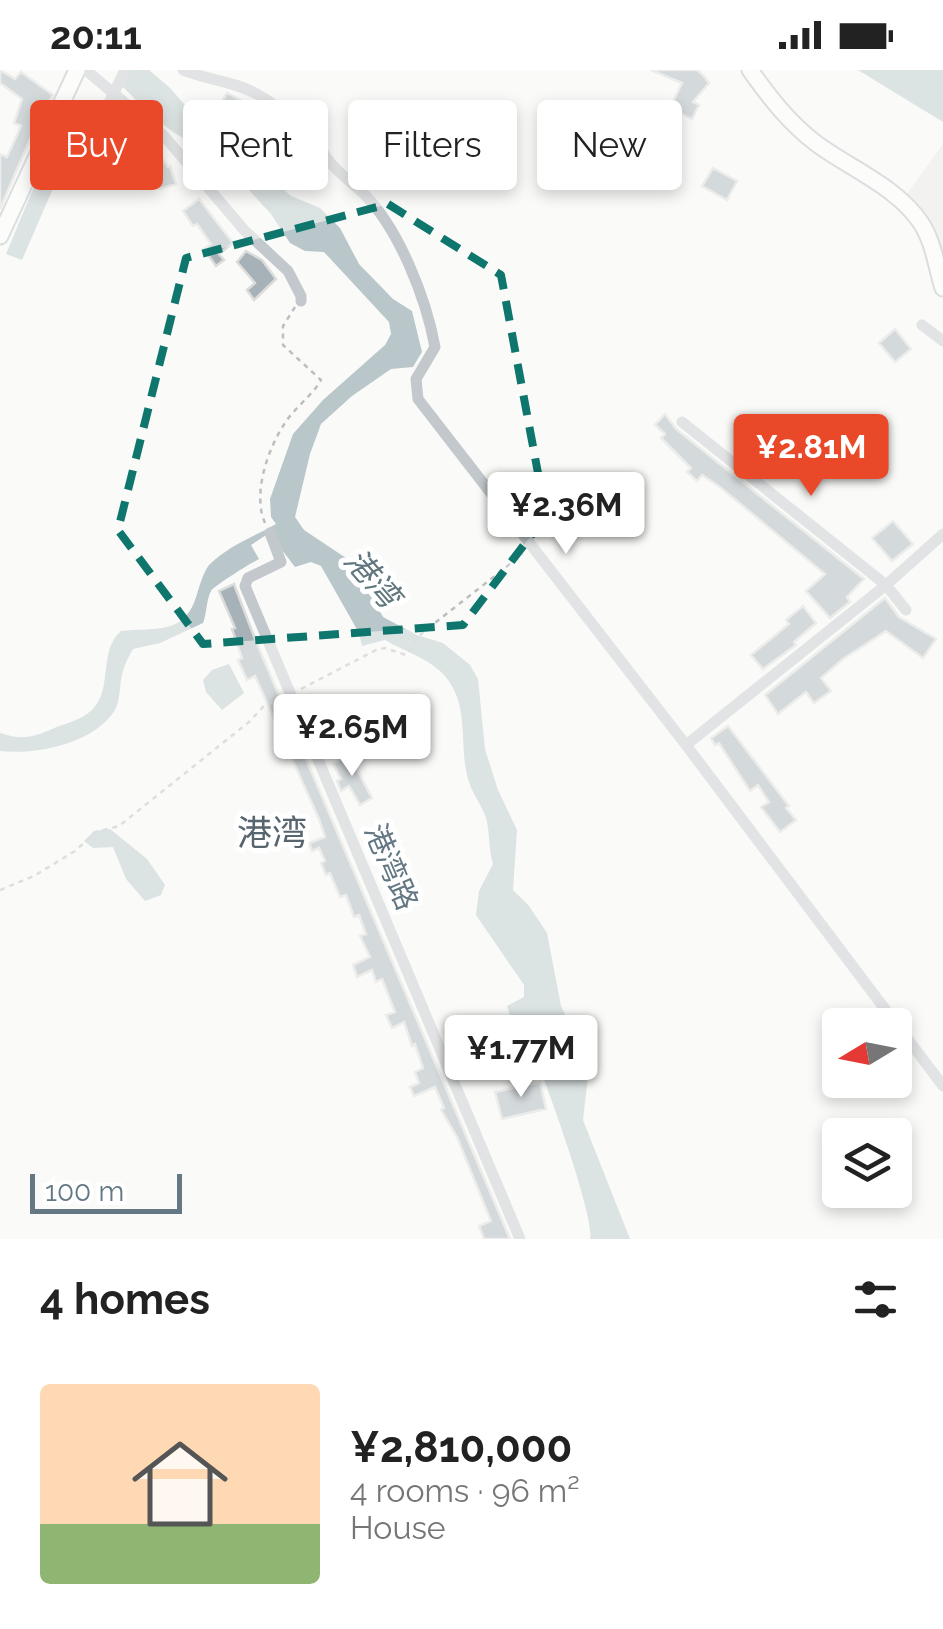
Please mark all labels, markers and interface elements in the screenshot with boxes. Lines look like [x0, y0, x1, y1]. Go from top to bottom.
text: 20:11 [50, 13, 142, 58]
chip: Buy [30, 100, 163, 190]
chip: Rent [183, 100, 328, 190]
chip: Filters [348, 100, 517, 190]
chip: New [537, 100, 682, 190]
pin: ¥2.81M [730, 414, 892, 499]
text: ¥2.81M [756, 428, 866, 465]
pin: ¥2.36M [485, 472, 647, 557]
text: ¥2.36M [510, 486, 623, 523]
water label: 港湾 [337, 541, 411, 618]
pin: ¥2.65M [271, 694, 433, 779]
text: ¥2.65M [296, 708, 408, 745]
district label: 港湾 [237, 812, 307, 853]
street label: 港湾路 [358, 819, 425, 915]
north arrow [822, 1008, 912, 1098]
map controls [822, 1008, 912, 1208]
pin: ¥1.77M [440, 1015, 602, 1100]
text: ¥1.77M [467, 1029, 575, 1066]
button: layers [822, 1118, 912, 1208]
scale bar [30, 1169, 182, 1214]
text: 100 m [45, 1175, 124, 1208]
icon: filters [848, 1272, 903, 1327]
text: 4 homes [40, 1275, 210, 1324]
text: ¥2,810,000 [350, 1423, 572, 1472]
icon: home [120, 1424, 240, 1544]
text: 4 rooms · 96 m² [350, 1472, 580, 1509]
text: House [350, 1509, 446, 1546]

